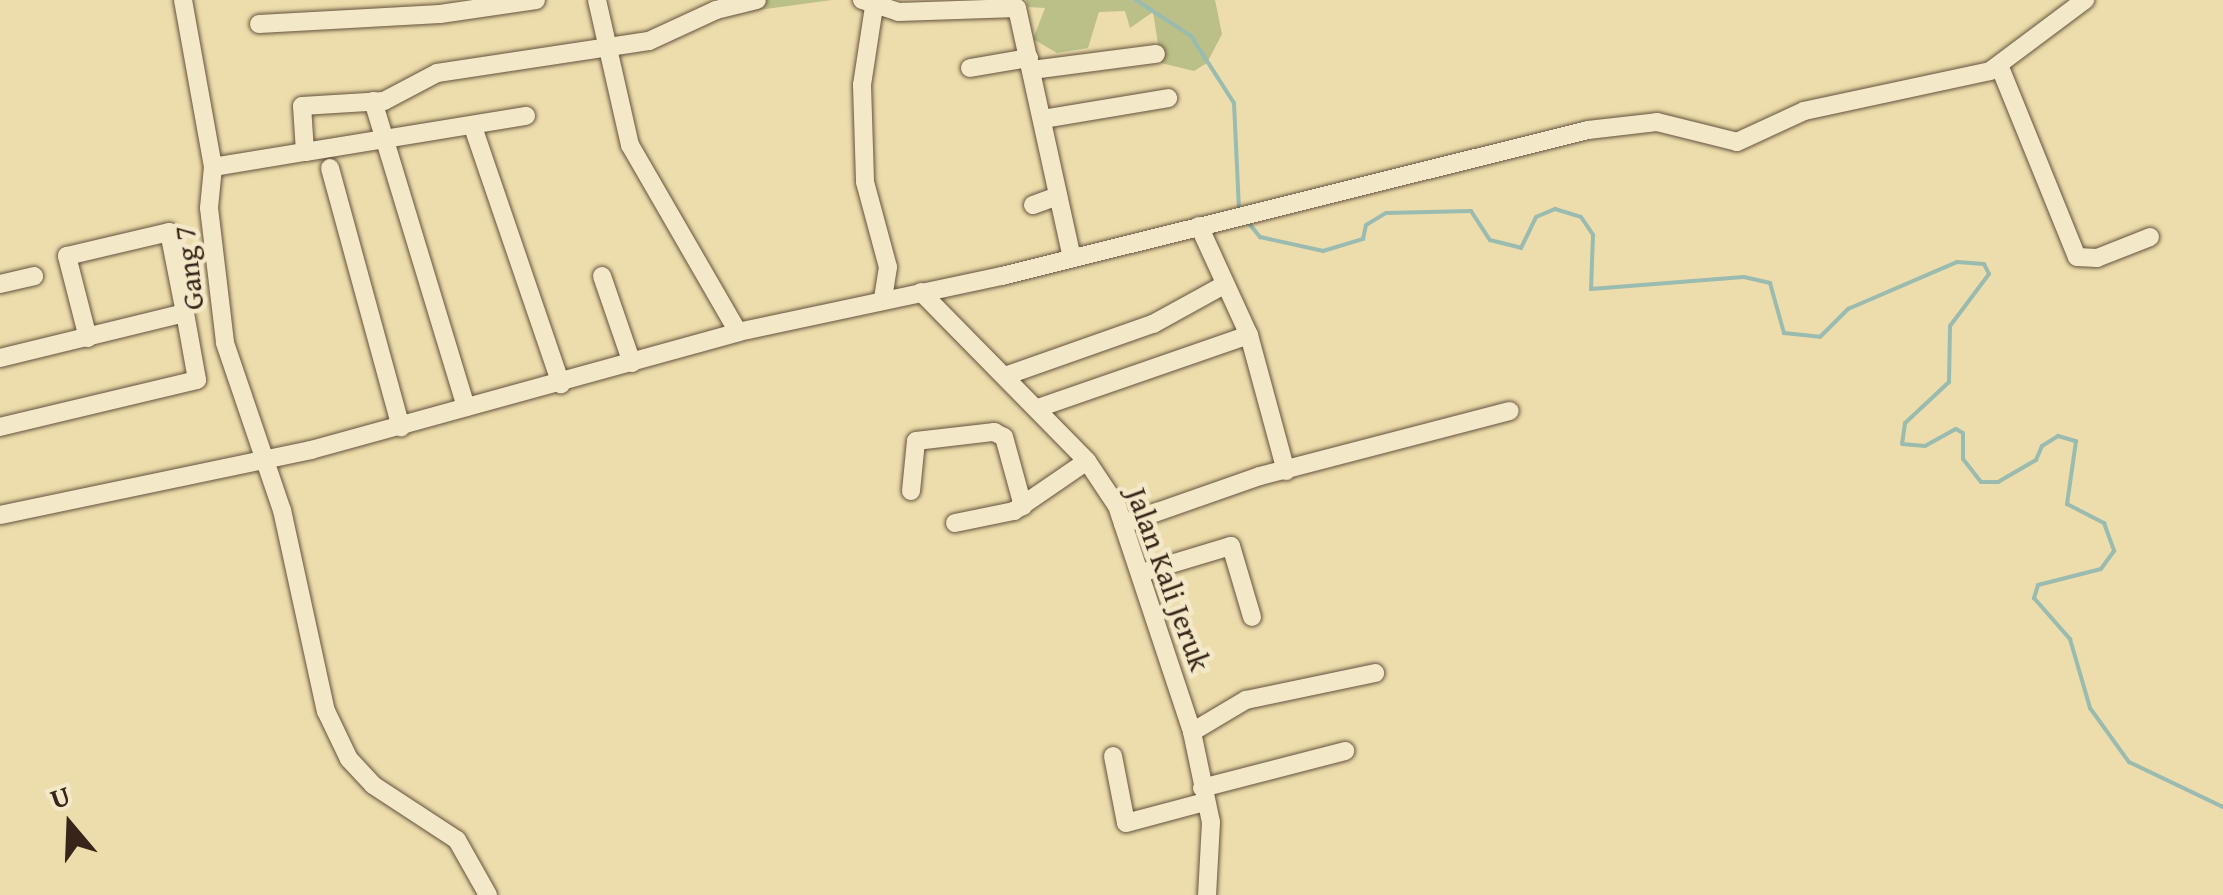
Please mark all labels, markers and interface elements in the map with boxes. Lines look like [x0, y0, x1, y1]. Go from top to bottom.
street label: Gang 7 [165, 224, 211, 312]
street label: Jalan Kali Jeruk [1119, 482, 1219, 676]
text: U [44, 774, 76, 819]
north arrow [20, 775, 120, 875]

